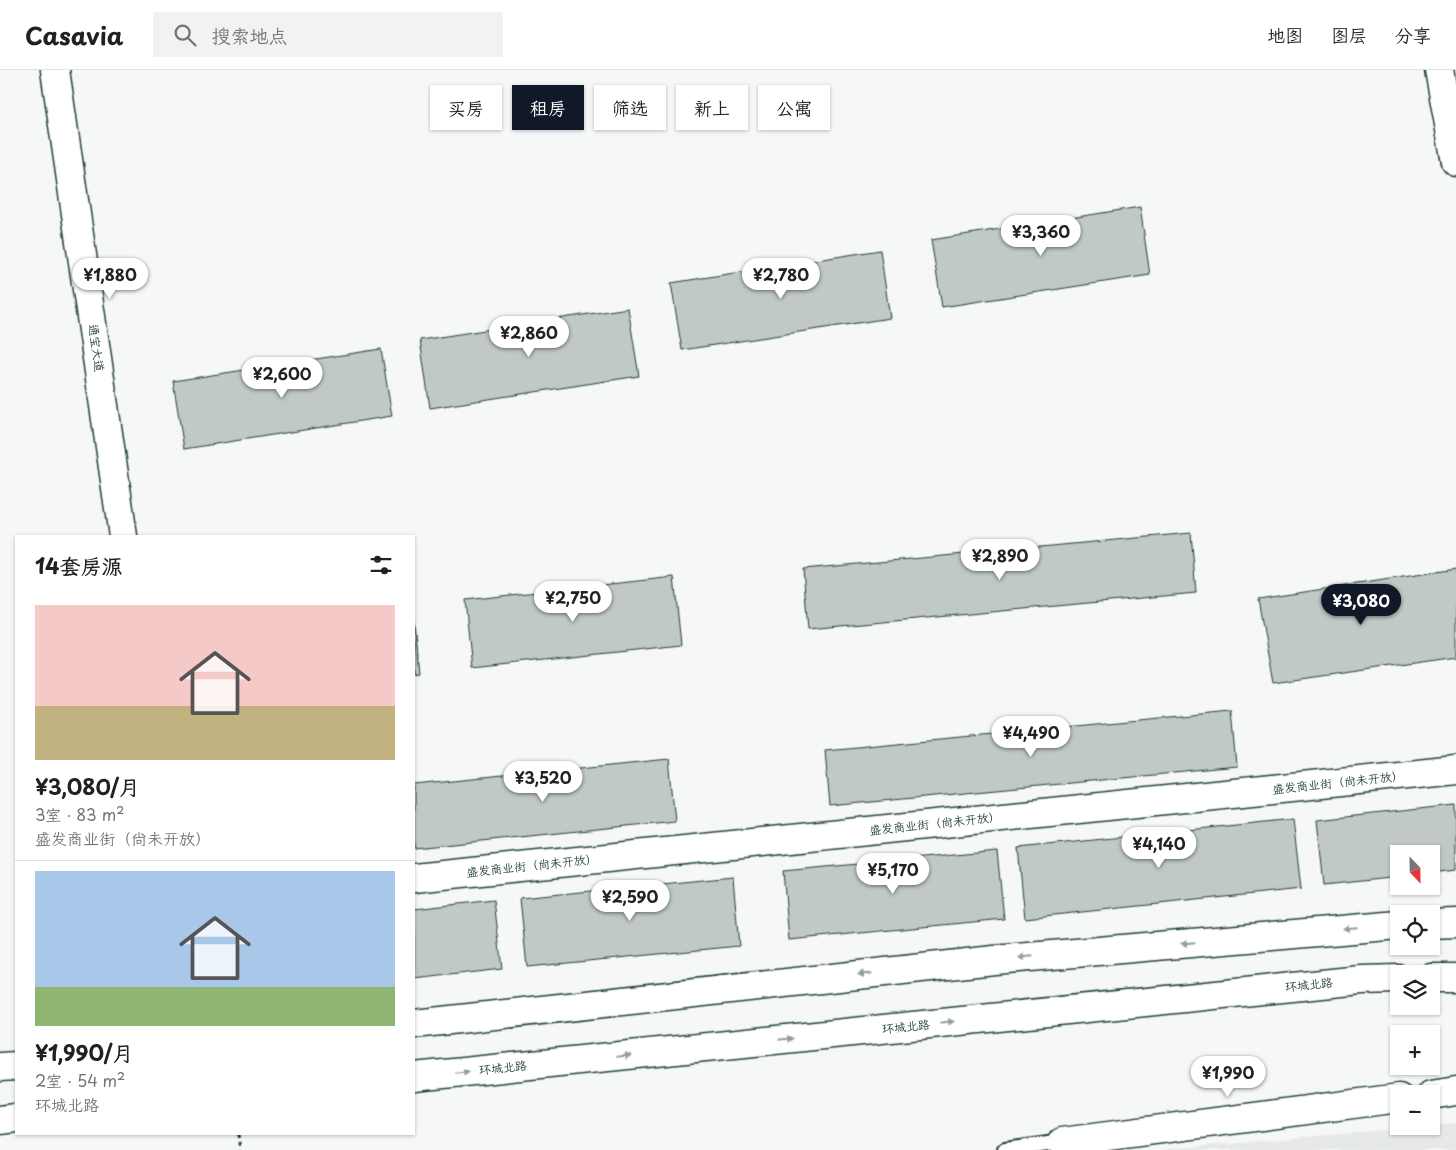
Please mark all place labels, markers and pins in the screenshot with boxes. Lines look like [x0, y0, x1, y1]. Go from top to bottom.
pin: ¥3,360 [1000, 214, 1082, 257]
pin: ¥1,880 [69, 258, 151, 300]
pin: ¥2,780 [740, 258, 822, 300]
pin: ¥2,860 [488, 316, 570, 358]
pin: ¥2,600 [241, 356, 323, 399]
pin: ¥2,890 [959, 538, 1041, 581]
pin: ¥2,750 [532, 580, 614, 623]
pin: ¥3,080 [1320, 584, 1402, 626]
pin: ¥4,490 [990, 716, 1072, 758]
pin: ¥3,520 [502, 760, 584, 803]
pin: ¥4,140 [1118, 826, 1200, 869]
pin: ¥5,170 [852, 852, 934, 895]
pin: ¥2,590 [589, 880, 671, 922]
pin: ¥1,990 [1187, 1056, 1269, 1098]

